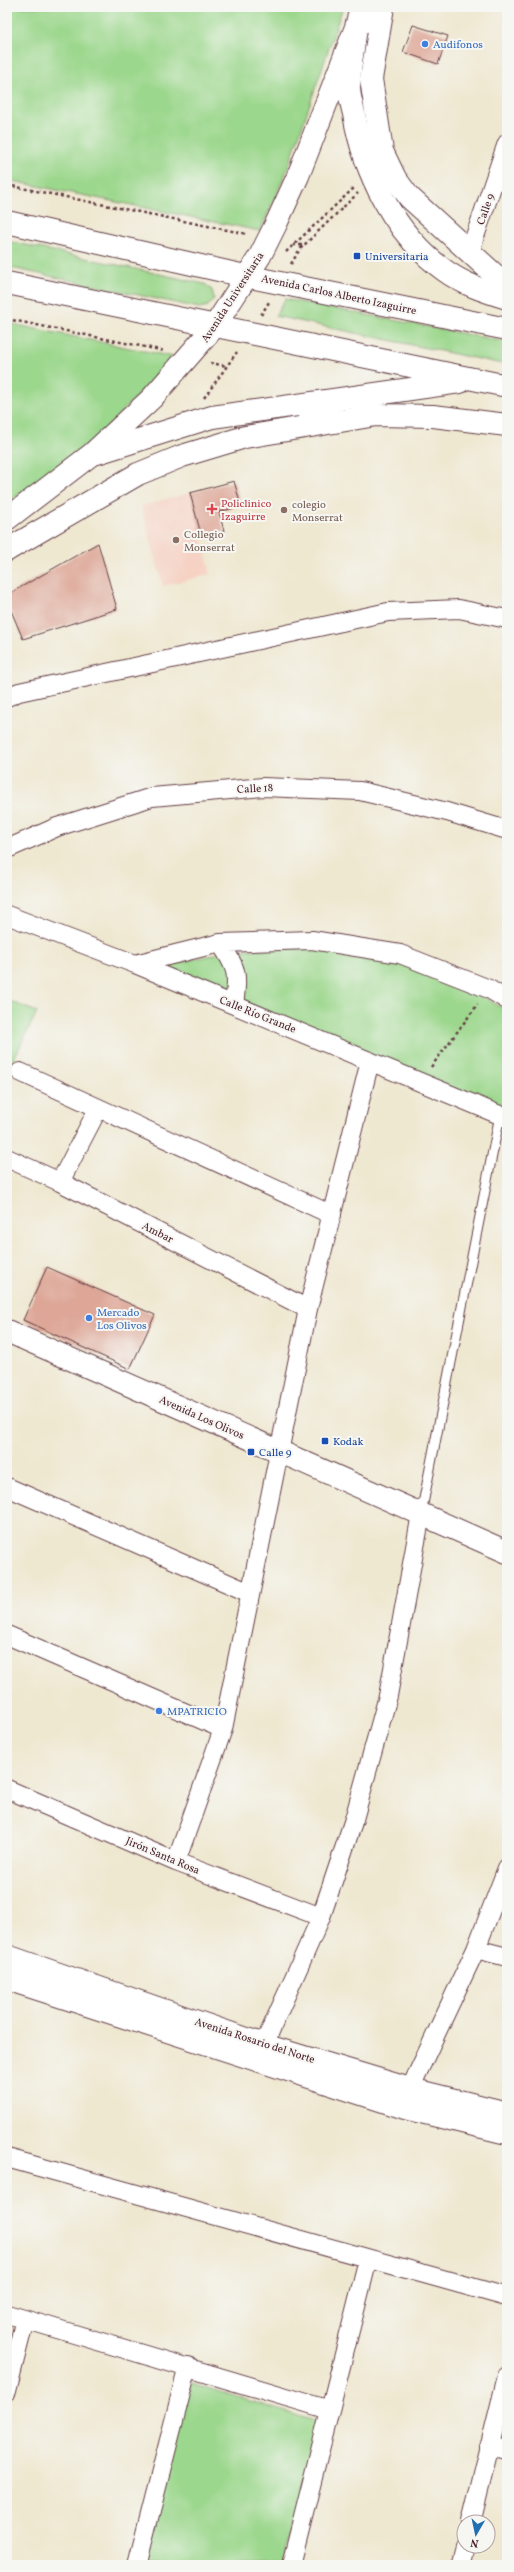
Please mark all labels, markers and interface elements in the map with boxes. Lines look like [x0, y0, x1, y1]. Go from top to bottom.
place label: Audifonos [433, 38, 483, 53]
marker: Audifonos [420, 39, 430, 49]
street label: Calle 9 [474, 191, 499, 227]
street label: Avenida Universitaria [198, 249, 269, 346]
place label: Universitaria [365, 250, 429, 265]
marker: Universitaria [352, 251, 362, 261]
street label: Avenida Carlos Alberto Izaguirre [260, 272, 418, 319]
place label: Policlinico Izaguirre [221, 497, 272, 525]
place label: colegio Monserrat [292, 498, 343, 526]
marker: Policlinico Izaguirre [206, 503, 218, 515]
marker: colegio Monserrat [279, 505, 289, 515]
place label: Collegio Monserrat [184, 528, 235, 556]
marker: Collegio Monserrat [171, 535, 181, 545]
street label: Calle 18 [236, 781, 274, 798]
street label: Calle Río Grande [217, 993, 298, 1038]
street label: Ambar [139, 1219, 176, 1248]
place label: Mercado Los Olivos [97, 1306, 147, 1334]
marker: Mercado Los Olivos [84, 1313, 94, 1323]
street label: Avenida Los Olivos [157, 1393, 247, 1444]
place label: Kodak [333, 1435, 364, 1450]
marker: Kodak [320, 1436, 330, 1446]
place label: Calle 9 [259, 1446, 292, 1461]
marker: Calle 9 [246, 1447, 256, 1457]
place label: MPATRICIO [167, 1705, 227, 1720]
marker: MPATRICIO [154, 1706, 164, 1716]
street label: Jirón Santa Rosa [123, 1834, 202, 1879]
street label: Avenida Rosario del Norte [193, 2015, 317, 2068]
north arrow [456, 2514, 496, 2554]
text: N [470, 2534, 480, 2550]

